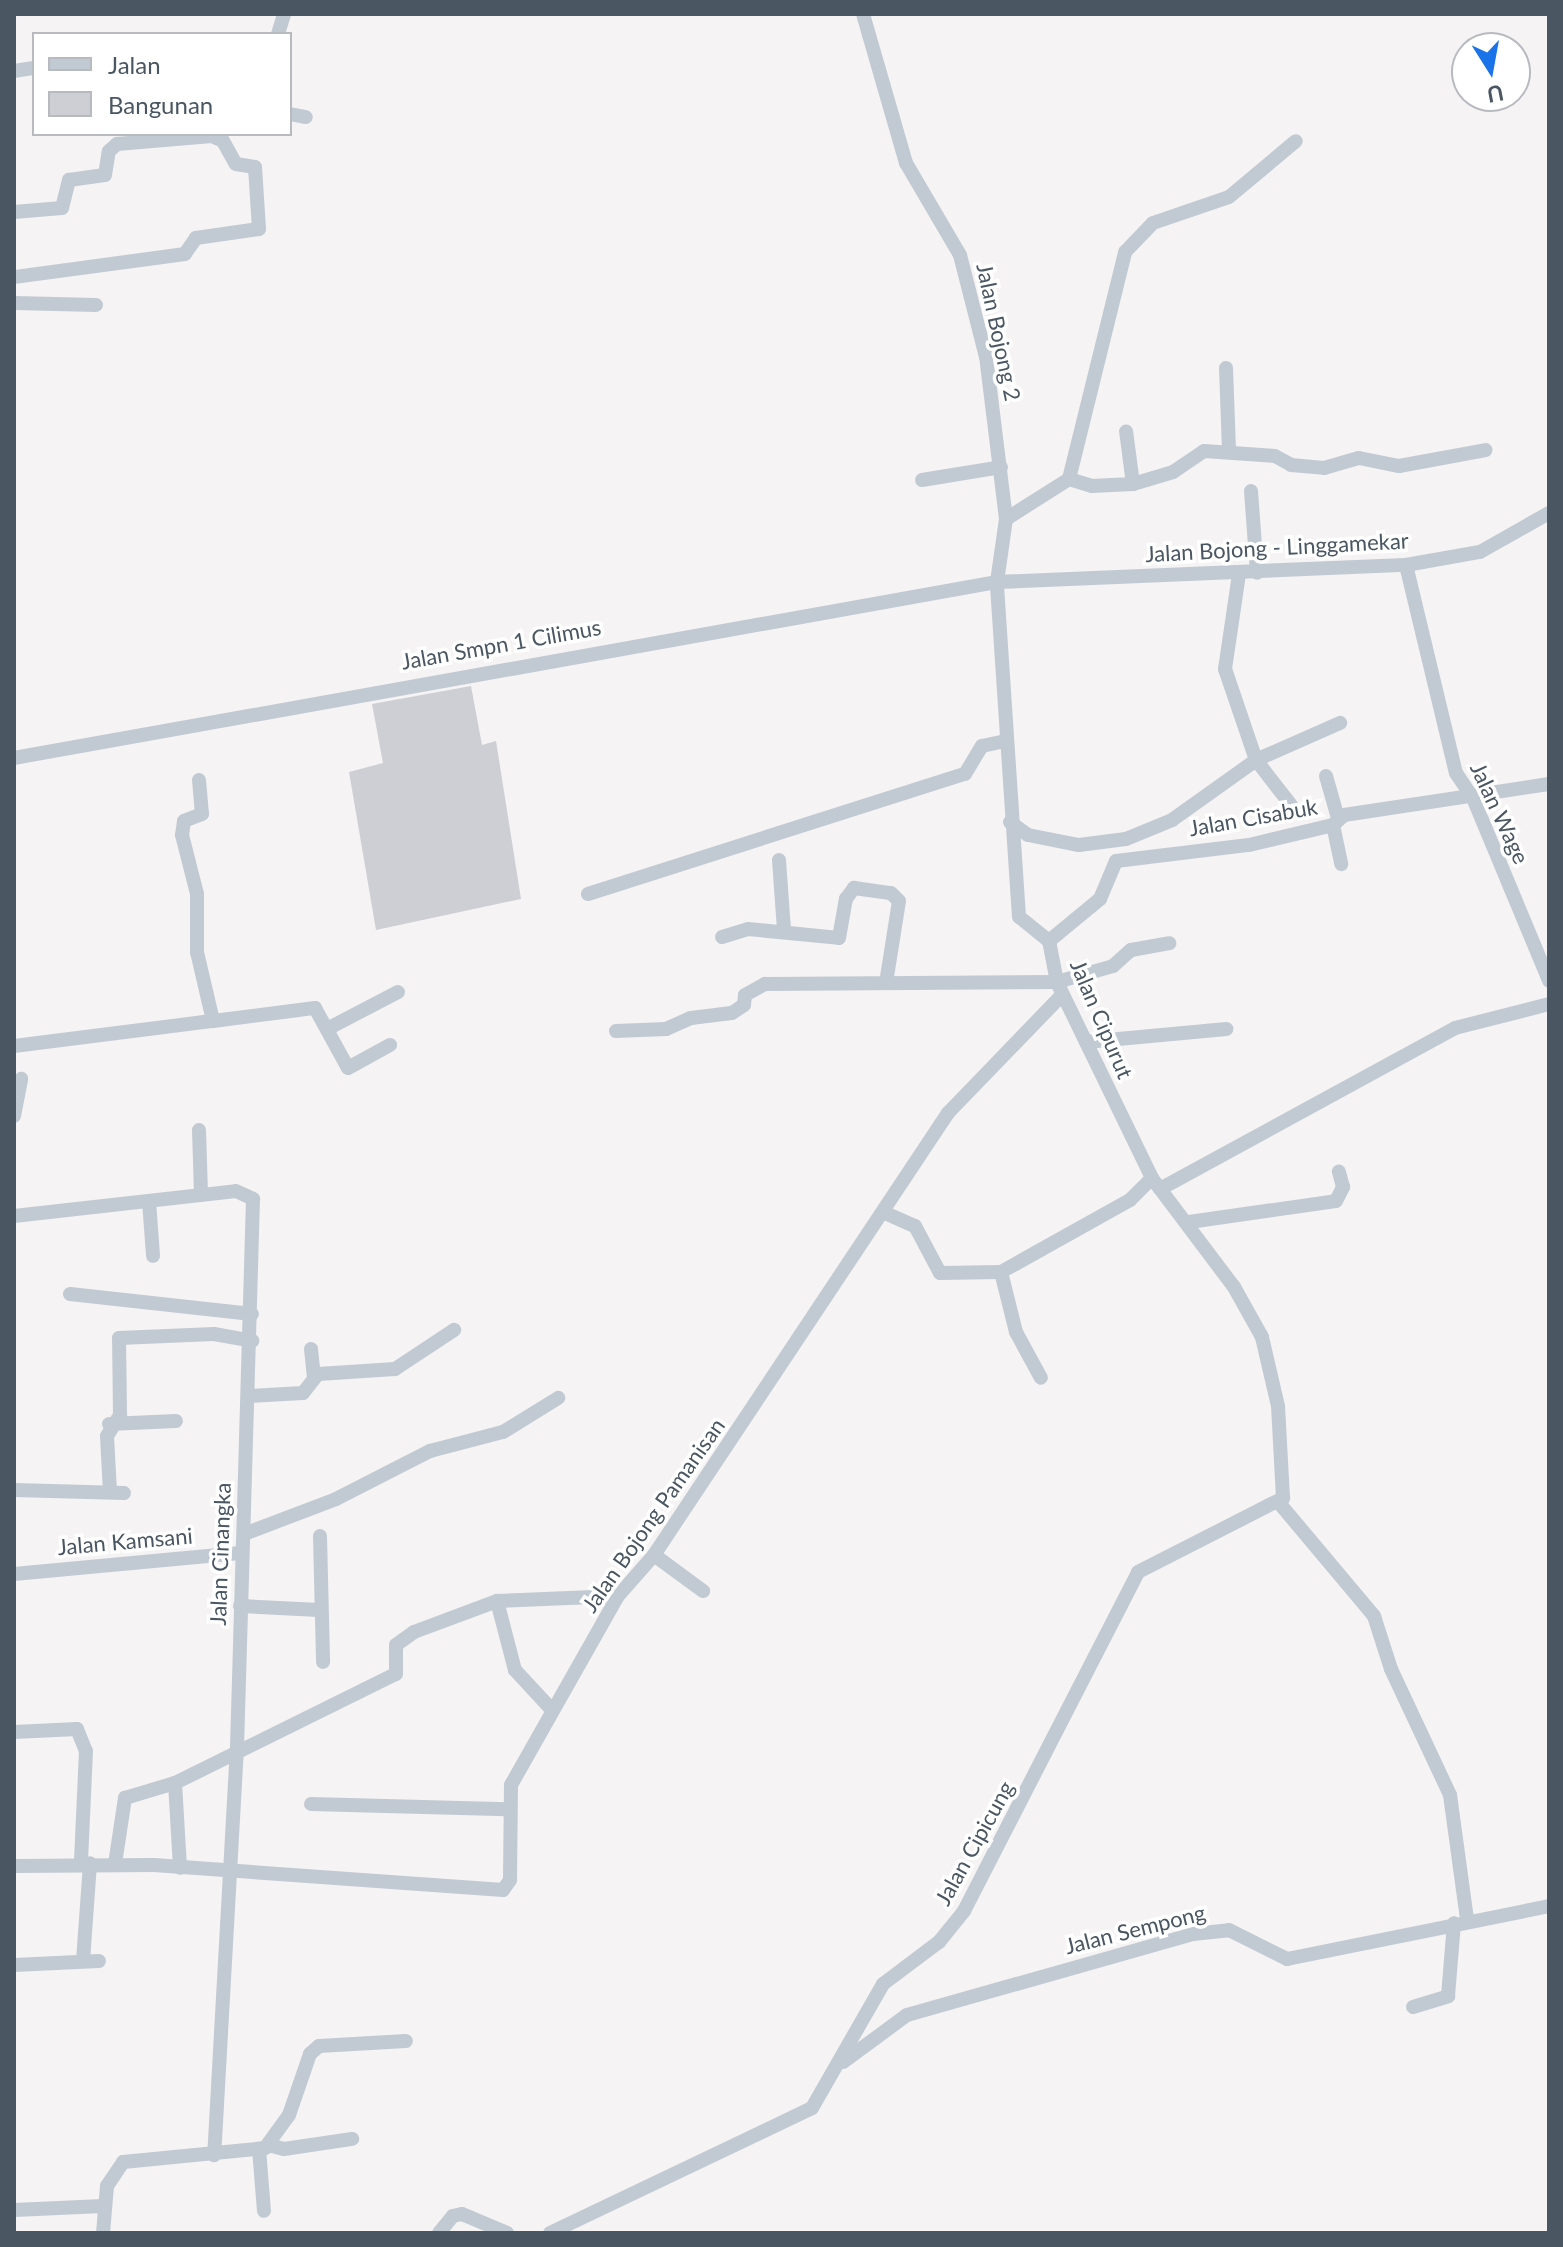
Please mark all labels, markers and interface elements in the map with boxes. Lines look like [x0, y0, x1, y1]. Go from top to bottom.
legend [32, 32, 292, 136]
north arrow [1451, 32, 1531, 112]
text: Jalan [108, 50, 161, 79]
text: U [1485, 79, 1506, 109]
text: Bangunan [108, 90, 213, 119]
street label: Jalan Bojong 2 [972, 261, 1026, 403]
street label: Jalan Bojong - Linggamekar [1145, 527, 1409, 567]
street label: Jalan Smpn 1 Cilimus [399, 613, 603, 675]
street label: Jalan Wage [1465, 758, 1535, 868]
street label: Jalan Cisabuk [1187, 793, 1319, 841]
street label: Jalan Cipurut [1065, 956, 1139, 1082]
street label: Jalan Bojong Pamanisan [576, 1413, 730, 1617]
street label: Jalan Cinangka [204, 1482, 236, 1626]
street label: Jalan Kamsani [56, 1522, 194, 1560]
street label: Jalan Cipicung [929, 1776, 1019, 1910]
street label: Jalan Sempong [1062, 1899, 1208, 1959]

